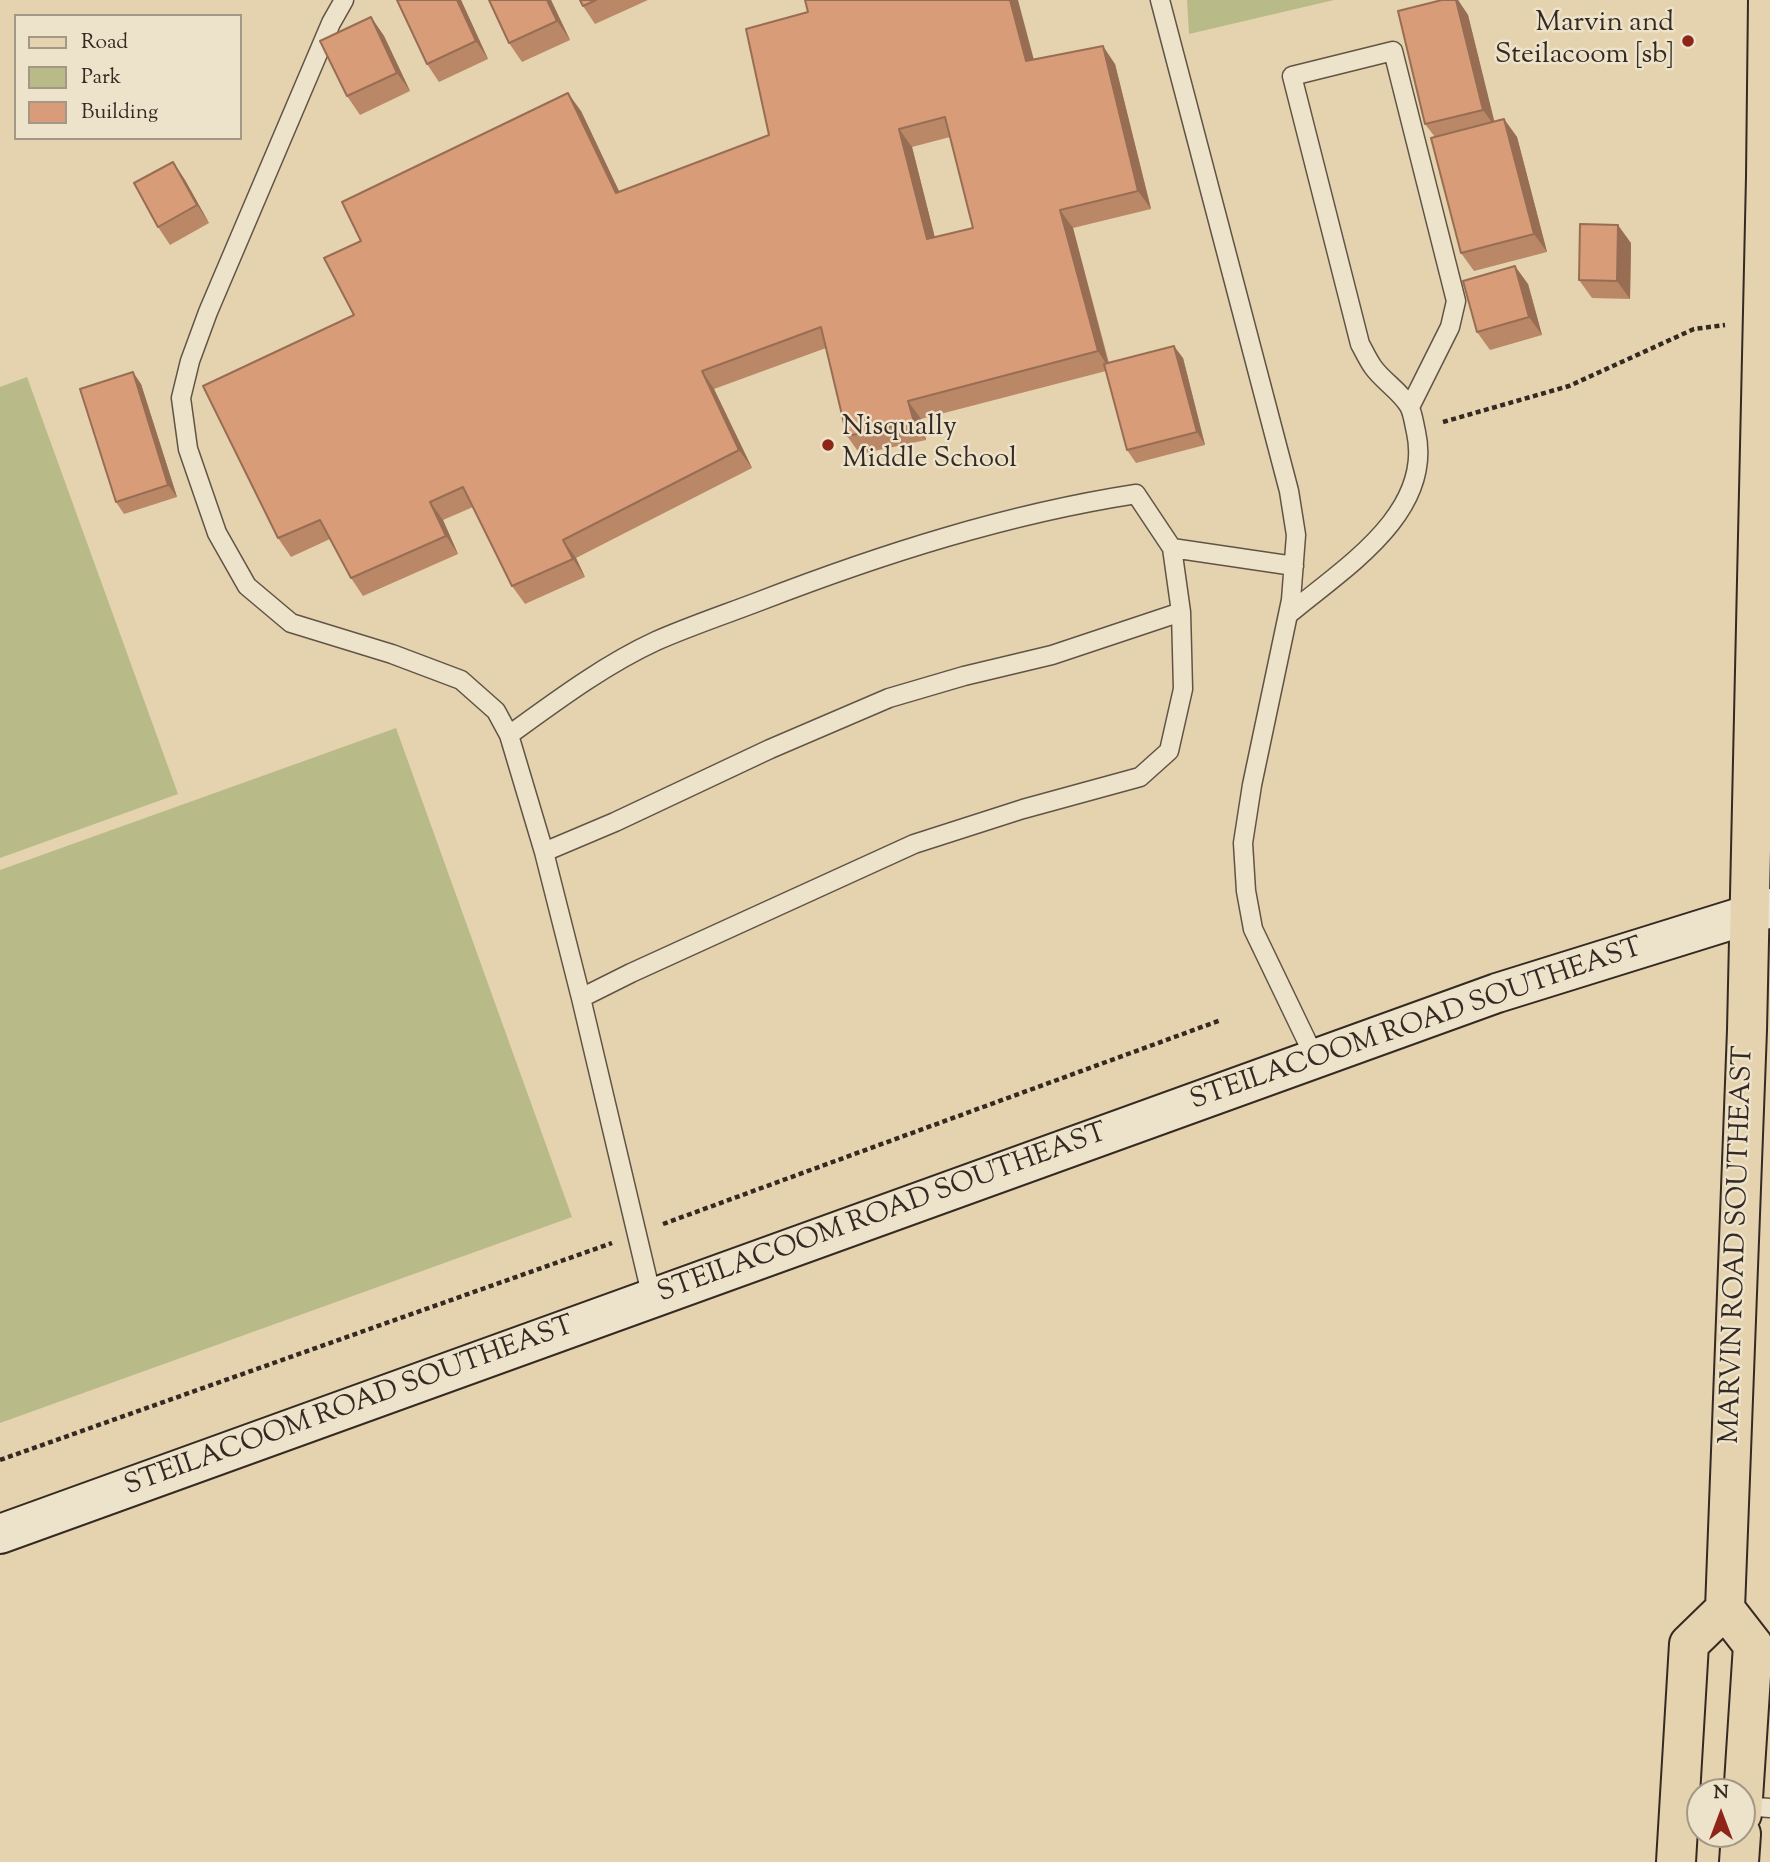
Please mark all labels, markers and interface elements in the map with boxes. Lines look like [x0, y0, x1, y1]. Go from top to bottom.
place label: Marvin and Steilacoom [sb] [1495, 8, 1674, 74]
legend [14, 14, 242, 140]
text: Road [81, 28, 128, 58]
marker: Marvin and Steilacoom [sb] [1680, 33, 1696, 49]
text: Park [81, 63, 121, 93]
text: Building [81, 98, 158, 128]
place label: Nisqually Middle School [842, 412, 1017, 478]
marker: Nisqually Middle School [820, 437, 836, 453]
street label: STEILACOOM ROAD SOUTHEAST [1187, 933, 1647, 1119]
street label: MARVIN ROAD SOUTHEAST [1715, 1045, 1763, 1445]
street label: STEILACOOM ROAD SOUTHEAST [654, 1118, 1112, 1312]
street label: STEILACOOM ROAD SOUTHEAST [121, 1311, 579, 1505]
north arrow [1686, 1778, 1756, 1848]
text: N [1713, 1780, 1729, 1807]

